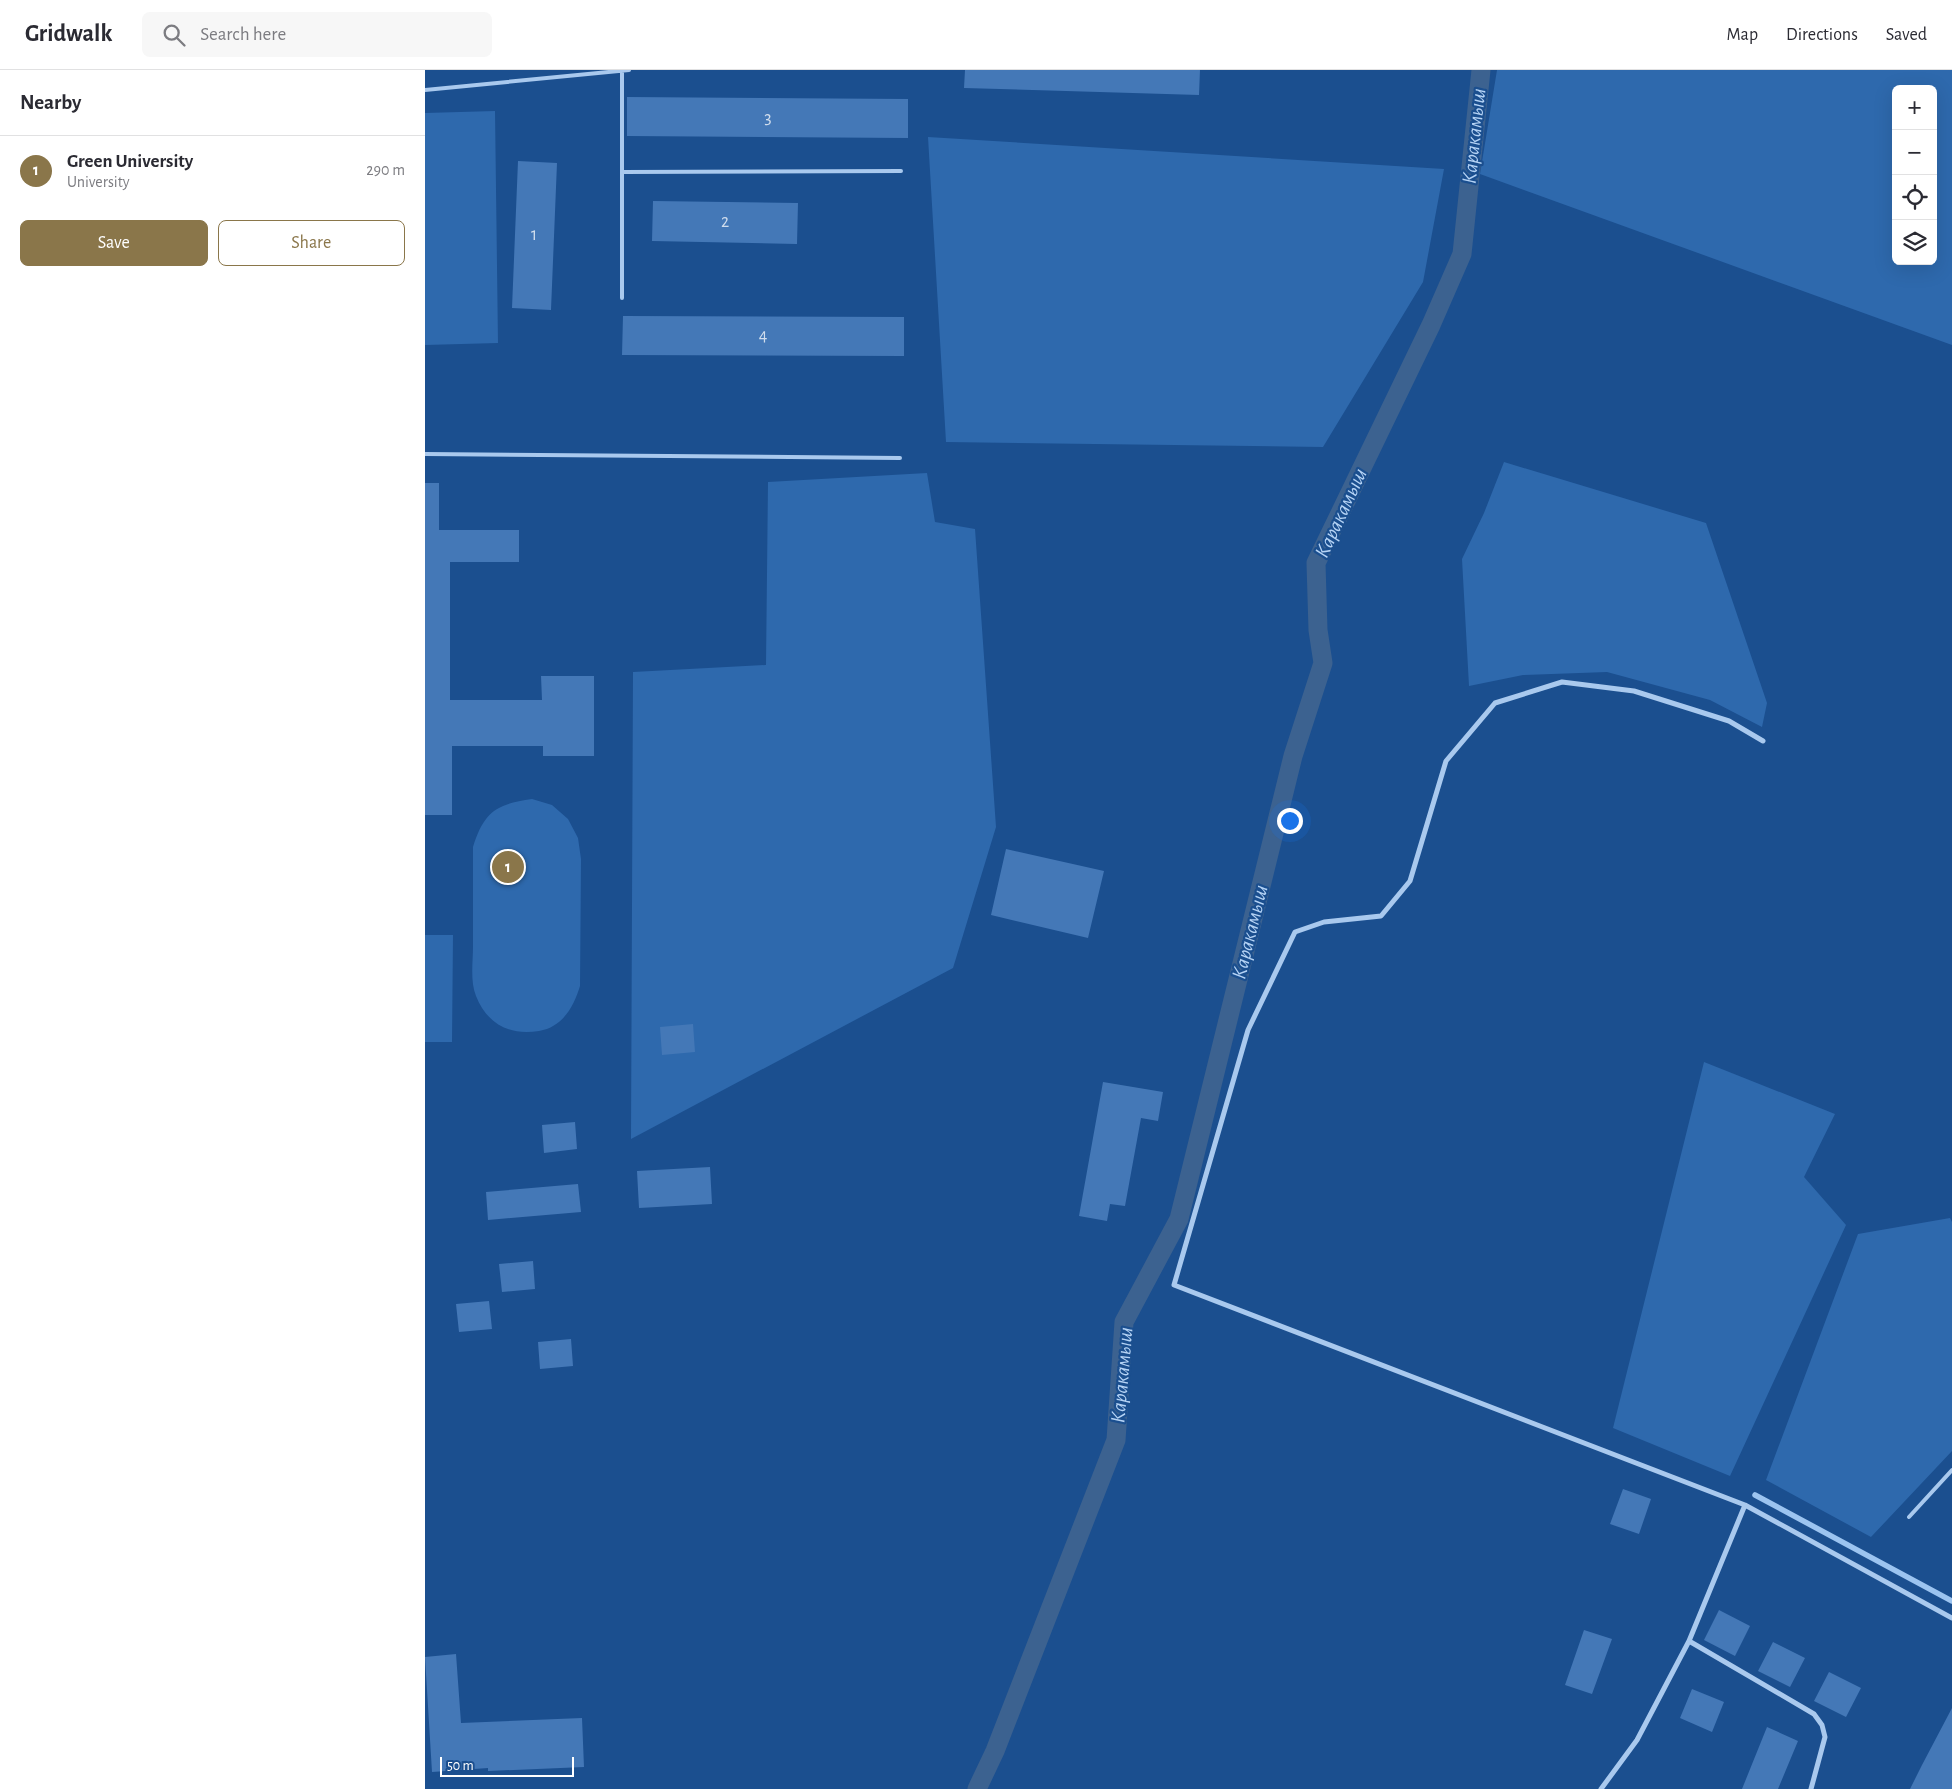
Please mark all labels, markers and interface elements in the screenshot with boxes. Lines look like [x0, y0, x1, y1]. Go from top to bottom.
search box [142, 12, 492, 57]
icon: search [160, 21, 188, 49]
text: Gridwalk [25, 22, 112, 46]
text: Search here [200, 25, 286, 44]
text: Map [1727, 26, 1758, 44]
text: Directions [1786, 26, 1858, 44]
text: Saved [1886, 26, 1927, 44]
map controls [1892, 85, 1937, 265]
button: + [1892, 85, 1937, 130]
water label: Каракамыш [1459, 87, 1490, 185]
text: Nearby [20, 92, 81, 113]
house number: 3 [764, 109, 772, 127]
button: − [1892, 130, 1937, 175]
text: Green University [67, 152, 193, 171]
text: 1 [33, 162, 39, 178]
text: 290 m [366, 162, 405, 178]
text: University [67, 174, 130, 190]
button: locate [1892, 175, 1937, 220]
house number: 2 [721, 213, 729, 231]
button: Save [20, 220, 208, 266]
button: Share [218, 220, 405, 266]
button: layers [1892, 220, 1937, 265]
house number: 1 [531, 226, 537, 244]
house number: 4 [759, 327, 768, 345]
water label: Каракамыш [1311, 465, 1372, 561]
your location [1277, 808, 1303, 834]
pin: 1 [492, 848, 524, 886]
water label: Каракамыш [1228, 883, 1273, 981]
water label: Каракамыш [1107, 1326, 1138, 1424]
scale bar [440, 1754, 574, 1777]
text: 50 m [447, 1759, 474, 1773]

